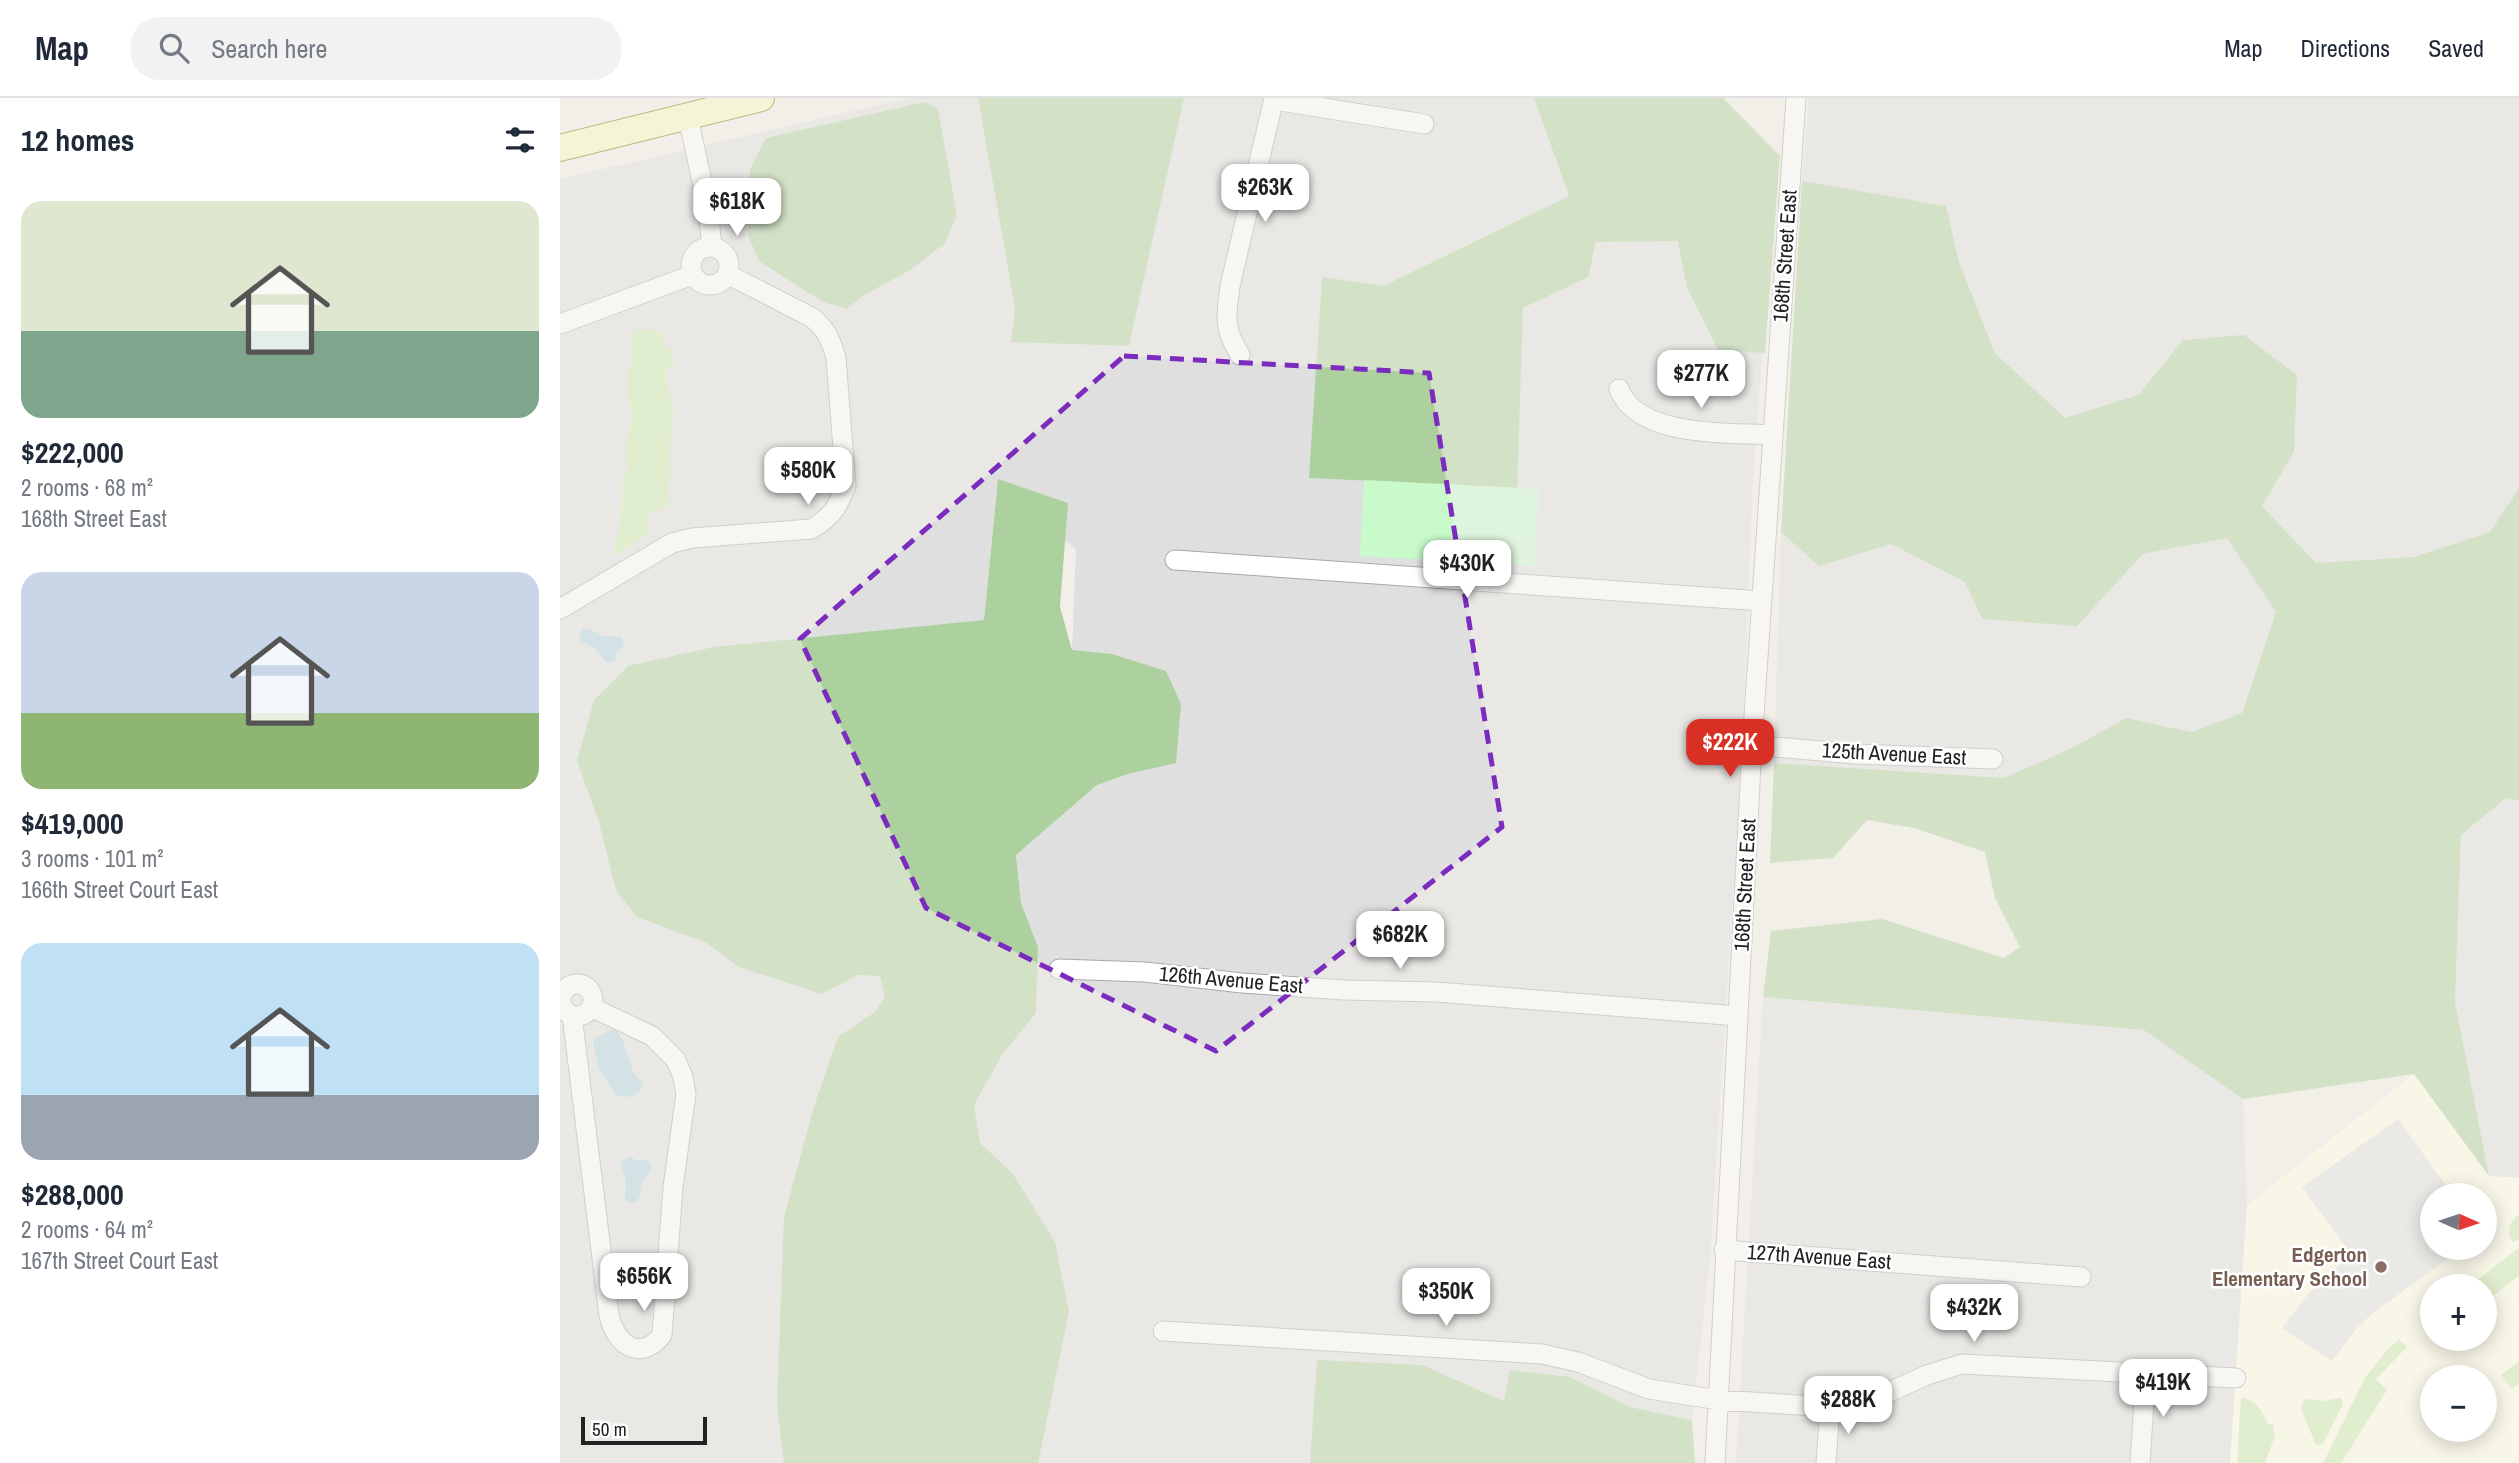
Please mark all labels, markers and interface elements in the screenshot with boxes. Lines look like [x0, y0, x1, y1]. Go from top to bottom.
search box [131, 17, 621, 80]
text: Map [35, 26, 89, 70]
icon: search [155, 29, 193, 67]
text: Search here [211, 31, 327, 66]
text: Map [2224, 32, 2262, 64]
text: Directions [2300, 32, 2390, 64]
text: Saved [2428, 32, 2484, 64]
text: 12 homes [21, 120, 135, 160]
icon: filters [501, 121, 539, 159]
pin: $263K [1216, 164, 1314, 224]
text: $263K [1237, 171, 1293, 202]
pin: $618K [688, 178, 786, 238]
text: $618K [709, 185, 765, 216]
street label: 168th Street East [1765, 188, 1804, 323]
icon: home [217, 247, 343, 373]
pin: $277K [1652, 350, 1750, 410]
text: $277K [1673, 357, 1729, 388]
text: $222,000 [21, 432, 124, 472]
pin: $580K [759, 448, 857, 507]
text: $580K [780, 454, 836, 485]
text: 2 rooms · 68 m² [21, 472, 153, 503]
text: 168th Street East [21, 503, 167, 534]
pin: $430K [1418, 540, 1516, 600]
text: $430K [1439, 547, 1495, 578]
icon: home [217, 618, 343, 744]
pin: $222K [1681, 720, 1779, 779]
text: $222K [1702, 726, 1758, 757]
street label: 125th Avenue East [1821, 735, 1967, 772]
text: $419,000 [21, 803, 124, 843]
street label: 168th Street East [1727, 818, 1762, 952]
text: 3 rooms · 101 m² [21, 843, 164, 874]
text: 166th Street Court East [21, 874, 218, 905]
pin: $682K [1351, 912, 1449, 971]
text: $682K [1372, 918, 1428, 949]
street label: 126th Avenue East [1158, 959, 1304, 1000]
icon: home [217, 989, 343, 1115]
text: $288,000 [21, 1174, 124, 1214]
north arrow [2420, 1183, 2497, 1260]
map controls [2420, 1183, 2497, 1442]
text: 2 rooms · 64 m² [21, 1214, 153, 1245]
street label: 127th Avenue East [1746, 1237, 1892, 1276]
place label: Edgerton Elementary School [2212, 1240, 2367, 1293]
text: 167th Street Court East [21, 1245, 218, 1276]
pin: $656K [595, 1254, 693, 1313]
marker: Edgerton Elementary School [2373, 1259, 2389, 1275]
text: $656K [616, 1260, 672, 1291]
pin: $350K [1397, 1268, 1495, 1328]
button: + [2420, 1274, 2497, 1351]
text: $350K [1418, 1275, 1474, 1306]
pin: $432K [1925, 1284, 2023, 1344]
text: $432K [1946, 1291, 2002, 1322]
pin: $419K [2114, 1360, 2212, 1419]
button: − [2420, 1365, 2497, 1442]
text: $419K [2135, 1366, 2191, 1397]
pin: $288K [1799, 1376, 1897, 1436]
text: $288K [1820, 1383, 1876, 1414]
scale bar [581, 1414, 707, 1446]
text: 50 m [592, 1416, 627, 1442]

